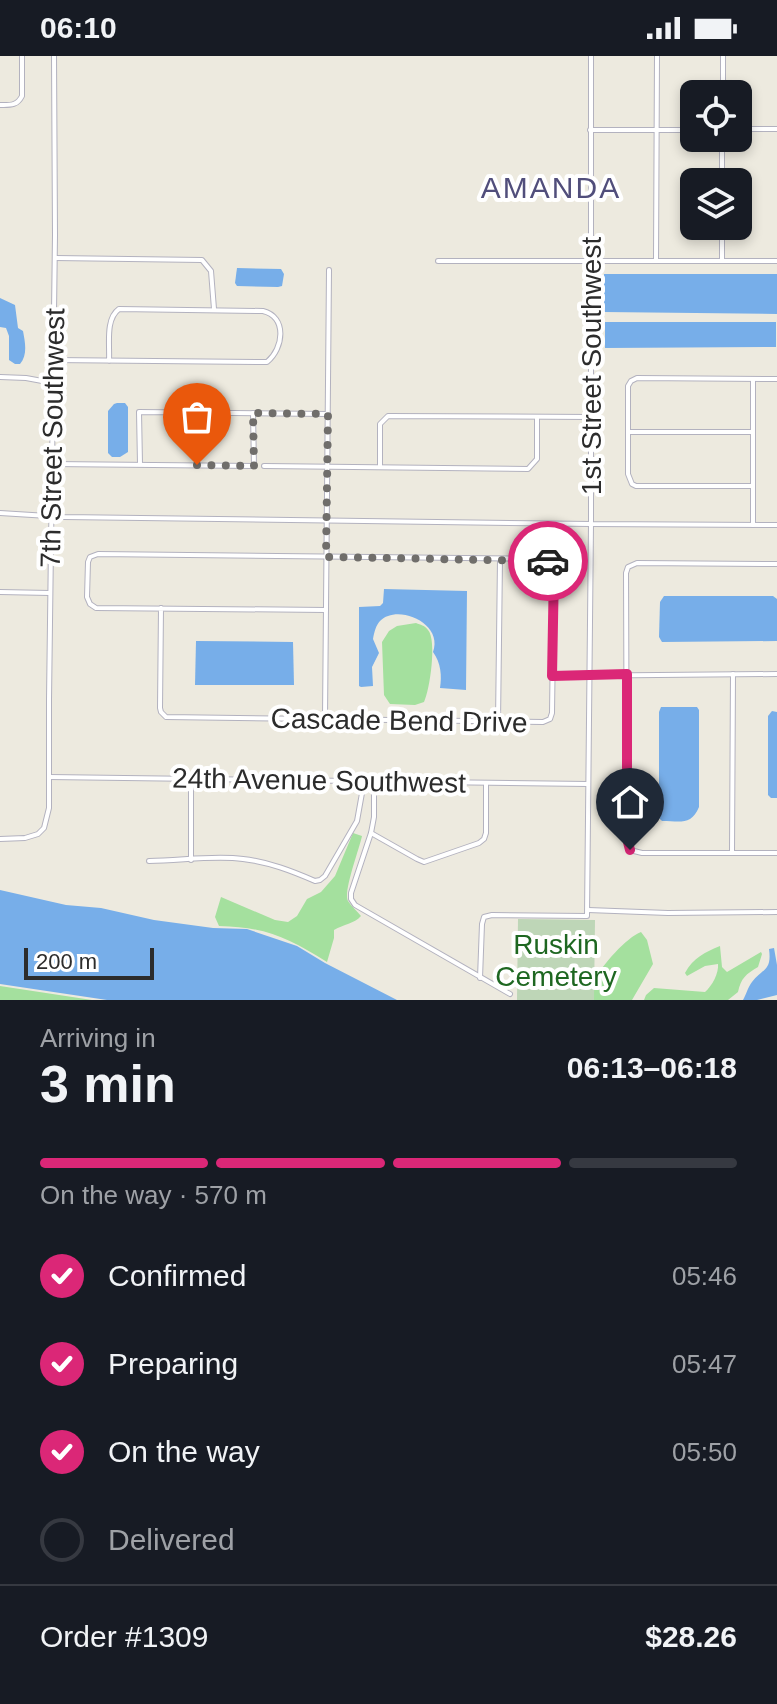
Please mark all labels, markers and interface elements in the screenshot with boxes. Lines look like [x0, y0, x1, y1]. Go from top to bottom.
text: 06:10 [40, 11, 117, 44]
map controls [680, 80, 752, 240]
button: locate [680, 80, 752, 152]
button: layers [680, 168, 752, 240]
district label: AMANDA [481, 171, 621, 204]
street label: 1st Street Southwest [576, 237, 607, 495]
street label: 7th Street Southwest [35, 308, 70, 568]
pin [163, 383, 231, 465]
icon: bag [175, 395, 219, 439]
courier [508, 521, 588, 601]
icon: car [526, 539, 570, 583]
street label: Cascade Bend Drive [270, 703, 528, 738]
street label: 24th Avenue Southwest [172, 762, 466, 799]
pin [596, 768, 664, 850]
icon: home [608, 780, 652, 824]
park label: Ruskin Cemetery [495, 929, 617, 992]
scale bar [24, 944, 154, 980]
text: 200 m [36, 949, 97, 974]
text: Arriving in [40, 1023, 156, 1053]
text: 06:13–06:18 [567, 1051, 737, 1084]
text: 3 min [40, 1055, 176, 1113]
text: On the way · 570 m [40, 1180, 267, 1210]
icon: check [40, 1254, 84, 1298]
text: Confirmed [108, 1259, 246, 1292]
text: 05:46 [672, 1261, 737, 1291]
icon: check [40, 1342, 84, 1386]
text: Preparing [108, 1347, 238, 1380]
text: 05:47 [672, 1349, 737, 1379]
icon: check [40, 1430, 84, 1474]
text: On the way [108, 1435, 260, 1468]
text: 05:50 [672, 1437, 737, 1467]
text: Delivered [108, 1523, 235, 1556]
text: Order #1309 [40, 1620, 208, 1653]
text: $28.26 [645, 1620, 737, 1653]

